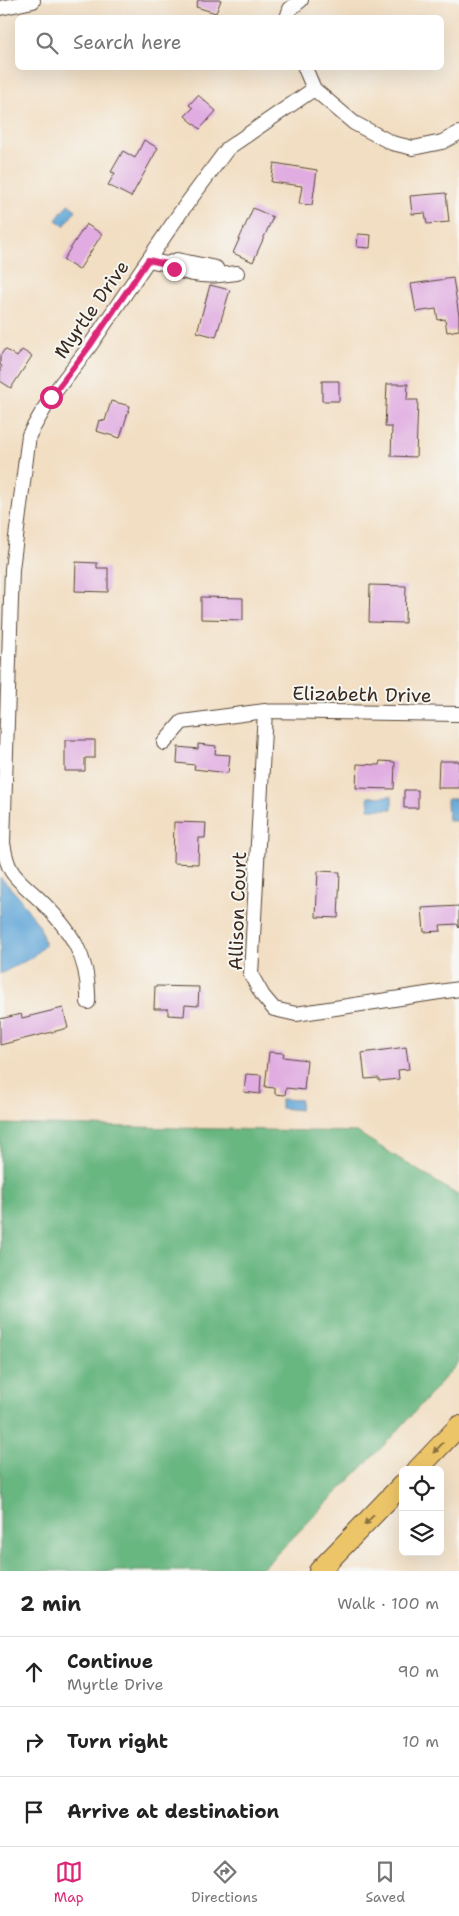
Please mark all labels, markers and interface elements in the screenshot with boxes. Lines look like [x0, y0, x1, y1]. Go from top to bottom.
search box [15, 15, 444, 70]
icon: search [33, 29, 61, 57]
text: Search here [73, 30, 182, 55]
street label: Myrtle Drive [48, 255, 134, 363]
route end [163, 258, 186, 281]
route start [40, 386, 63, 409]
street label: Elizabeth Drive [292, 681, 432, 708]
street label: Allison Court [223, 851, 252, 971]
one-way arrow [432, 1441, 444, 1453]
map controls [399, 1466, 444, 1556]
button: locate [399, 1466, 444, 1511]
button: layers [399, 1511, 444, 1556]
one-way arrow [363, 1513, 375, 1525]
text: 2 min [20, 1590, 81, 1618]
text: Walk · 100 m [337, 1593, 439, 1614]
text: Continue [67, 1649, 153, 1674]
icon: ahead [20, 1658, 48, 1686]
text: 90 m [398, 1661, 439, 1682]
text: Myrtle Drive [67, 1674, 163, 1695]
icon: right [20, 1728, 48, 1756]
text: Turn right [67, 1729, 168, 1754]
text: 10 m [402, 1731, 439, 1752]
icon: arrive [20, 1798, 48, 1826]
text: Arrive at destination [67, 1799, 279, 1824]
tab: Map [54, 1858, 84, 1906]
tab: Directions [191, 1858, 258, 1906]
tab: Saved [366, 1858, 405, 1906]

